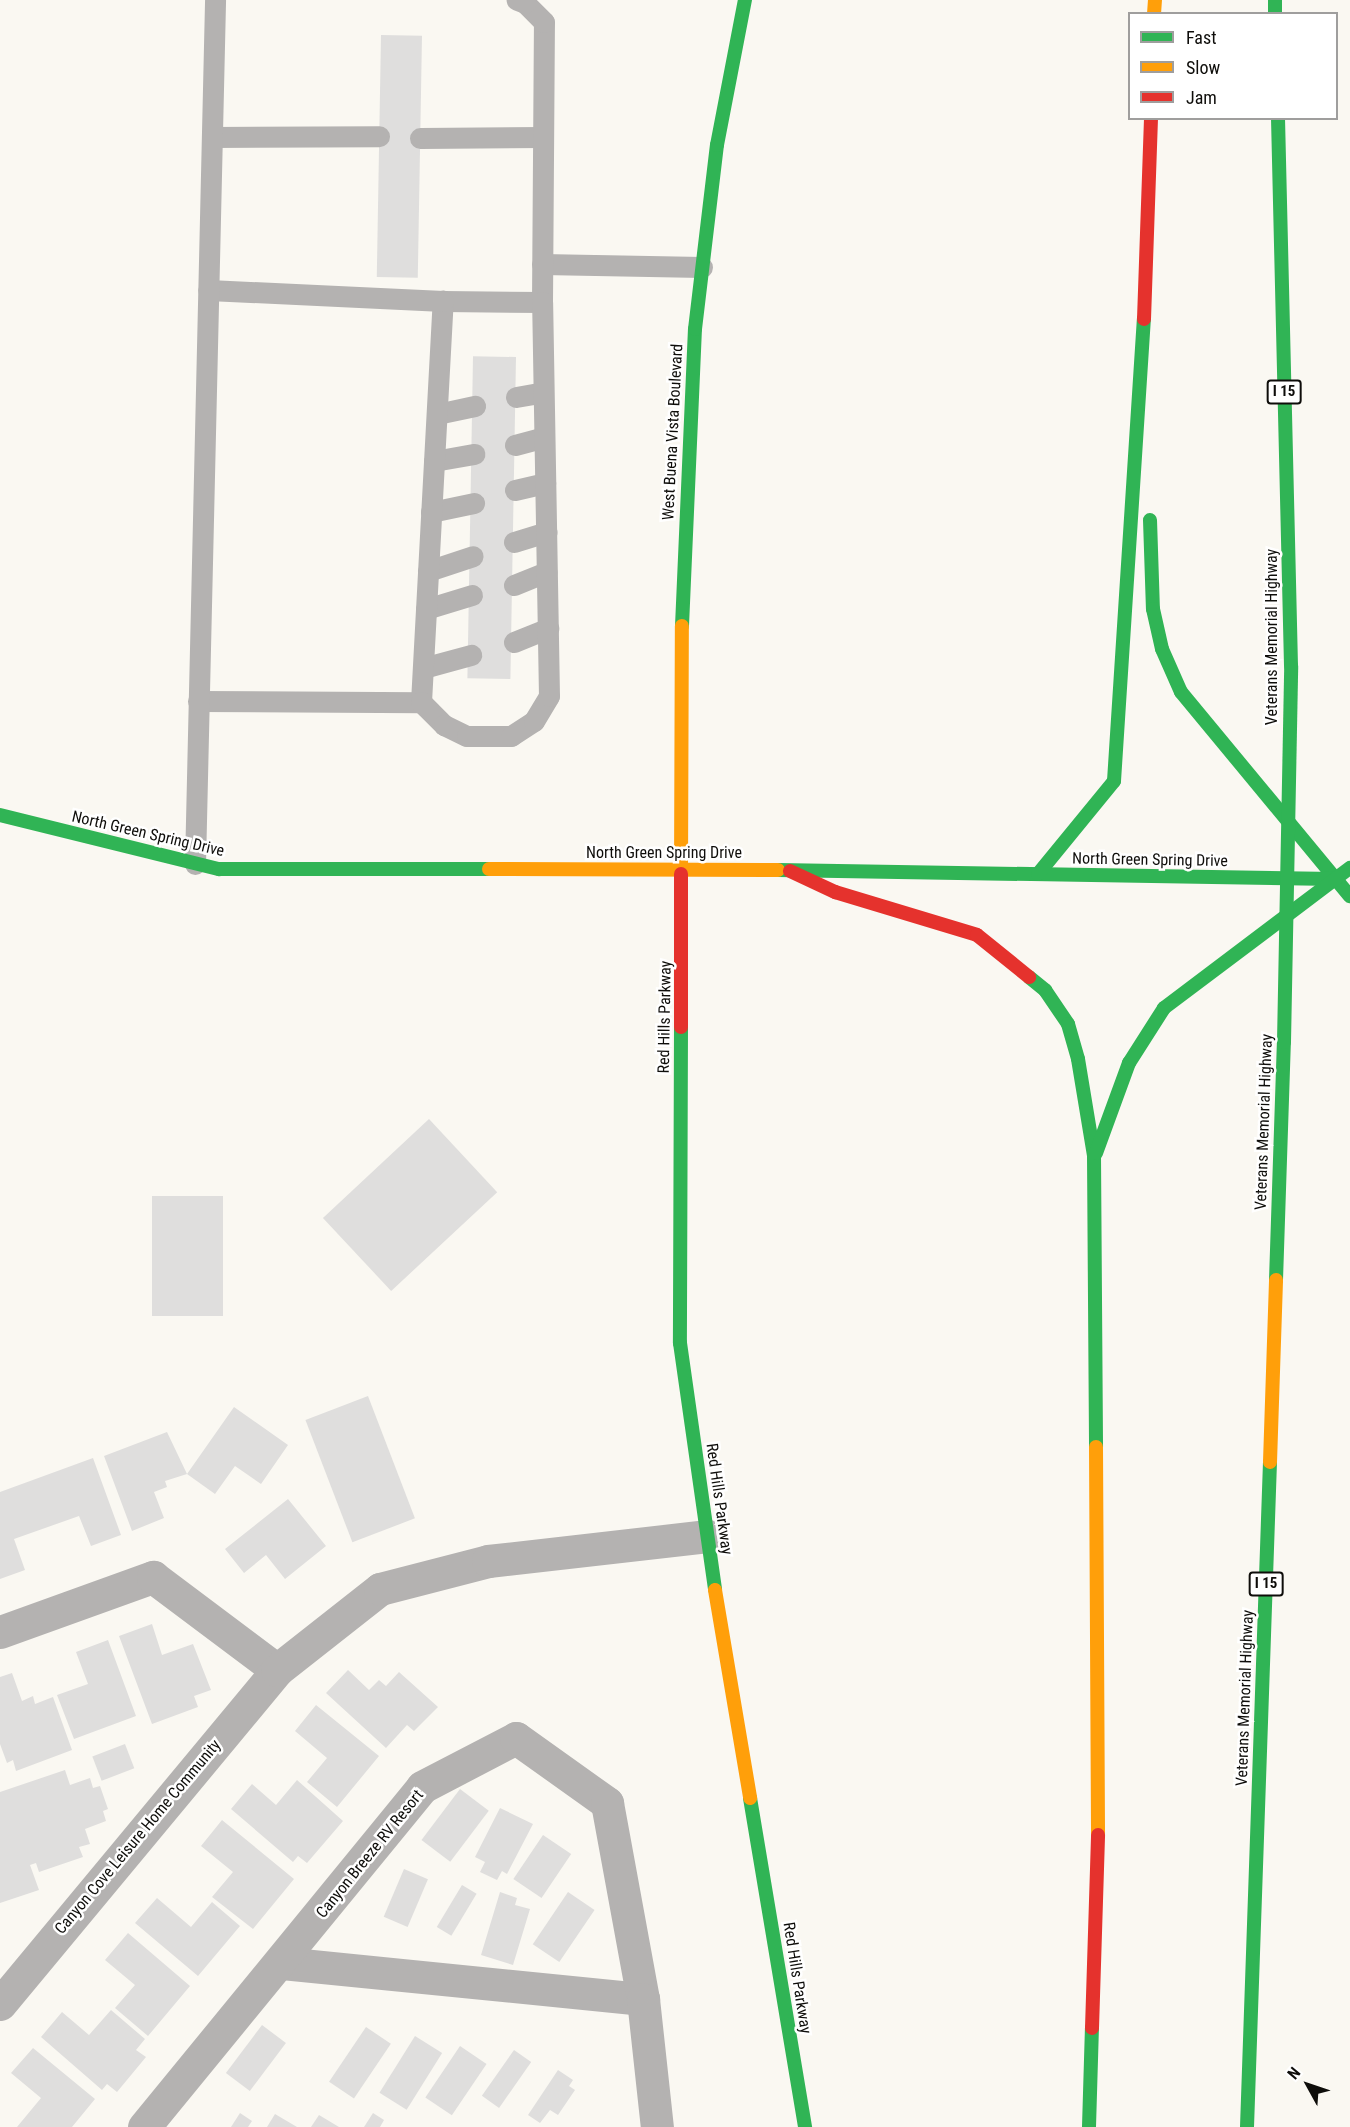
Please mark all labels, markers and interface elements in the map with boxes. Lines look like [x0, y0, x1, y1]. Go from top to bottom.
legend [1128, 12, 1338, 120]
text: Fast [1186, 27, 1217, 48]
text: Slow [1186, 57, 1220, 78]
text: Jam [1186, 87, 1217, 108]
street label: West Buena Vista Boulevard [659, 343, 687, 521]
road number: I 15 [1266, 380, 1302, 404]
street label: Veterans Memorial Highway [1262, 549, 1282, 725]
street label: North Green Spring Drive [70, 807, 226, 861]
street label: North Green Spring Drive [586, 843, 742, 863]
street label: North Green Spring Drive [1072, 849, 1228, 871]
street label: Red Hills Parkway [654, 961, 676, 1073]
street label: Veterans Memorial Highway [1251, 1034, 1277, 1210]
street label: Red Hills Parkway [702, 1442, 736, 1556]
road number: I 15 [1248, 1572, 1284, 1596]
street label: Veterans Memorial Highway [1232, 1610, 1258, 1786]
street label: Canyon Cove Leisure Home Community [51, 1736, 225, 1938]
street label: Canyon Breeze RV Resort [312, 1786, 428, 1922]
street label: Red Hills Parkway [779, 1921, 815, 2035]
north arrow [1278, 2055, 1338, 2115]
text: N [1283, 2063, 1304, 2083]

